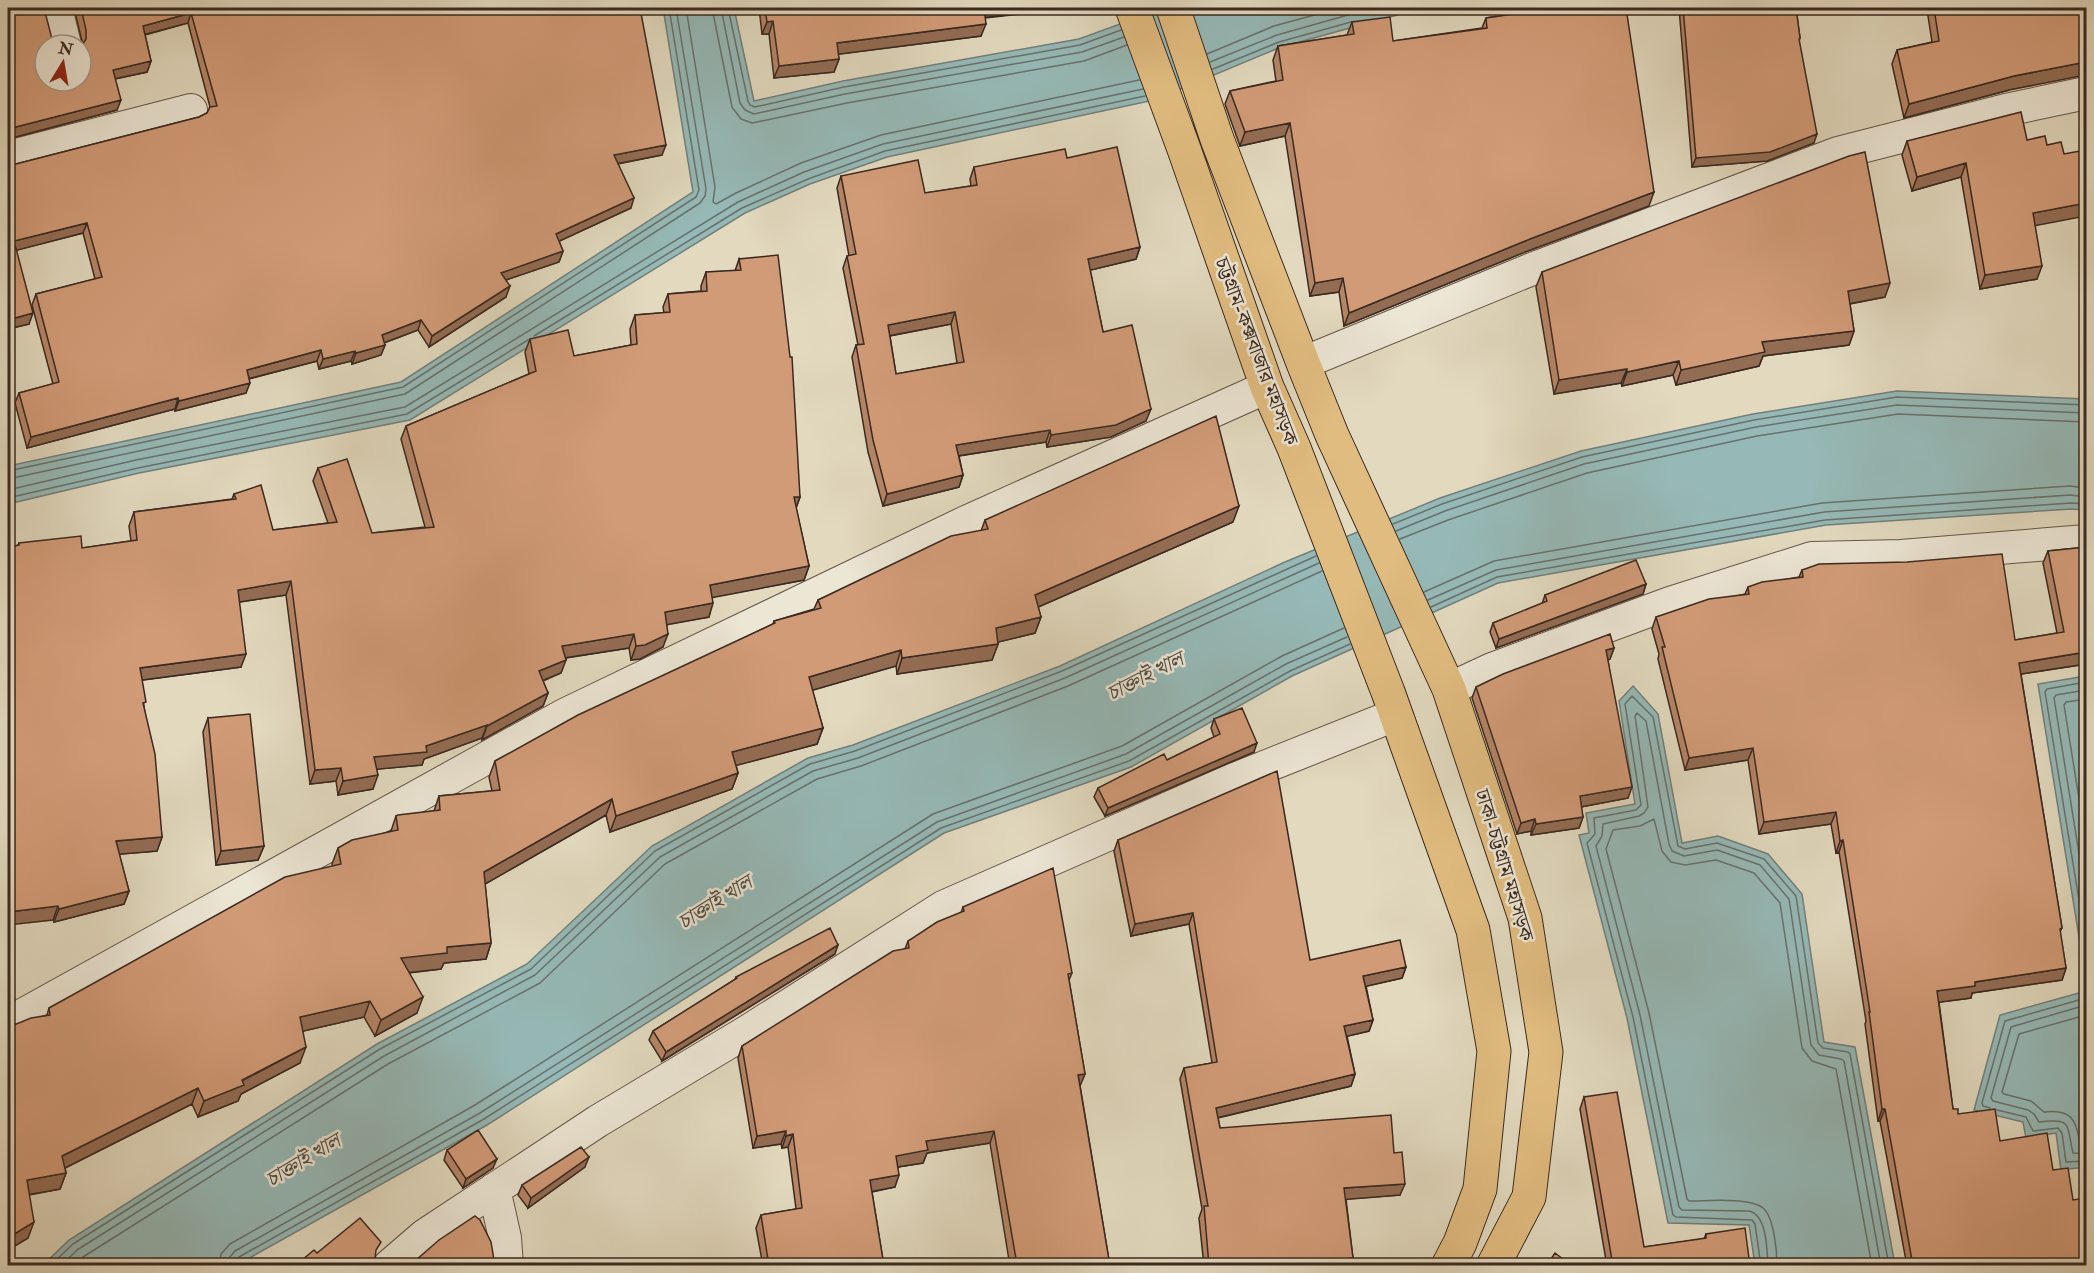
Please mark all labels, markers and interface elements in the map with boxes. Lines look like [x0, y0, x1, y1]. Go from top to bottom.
north arrow [33, 33, 93, 93]
text: N [56, 38, 75, 61]
street label: চট্টগ্রাম-কক্সবাজার মহাসড়ক [1209, 253, 1304, 449]
water label: চাক্তাই খাল [1102, 644, 1192, 707]
street label: ঢাকা-চট্টগ্রাম মহাসড়ক [1469, 785, 1540, 945]
water label: চাক্তাই খাল [673, 867, 761, 936]
water label: চাক্তাই খাল [261, 1126, 349, 1193]

